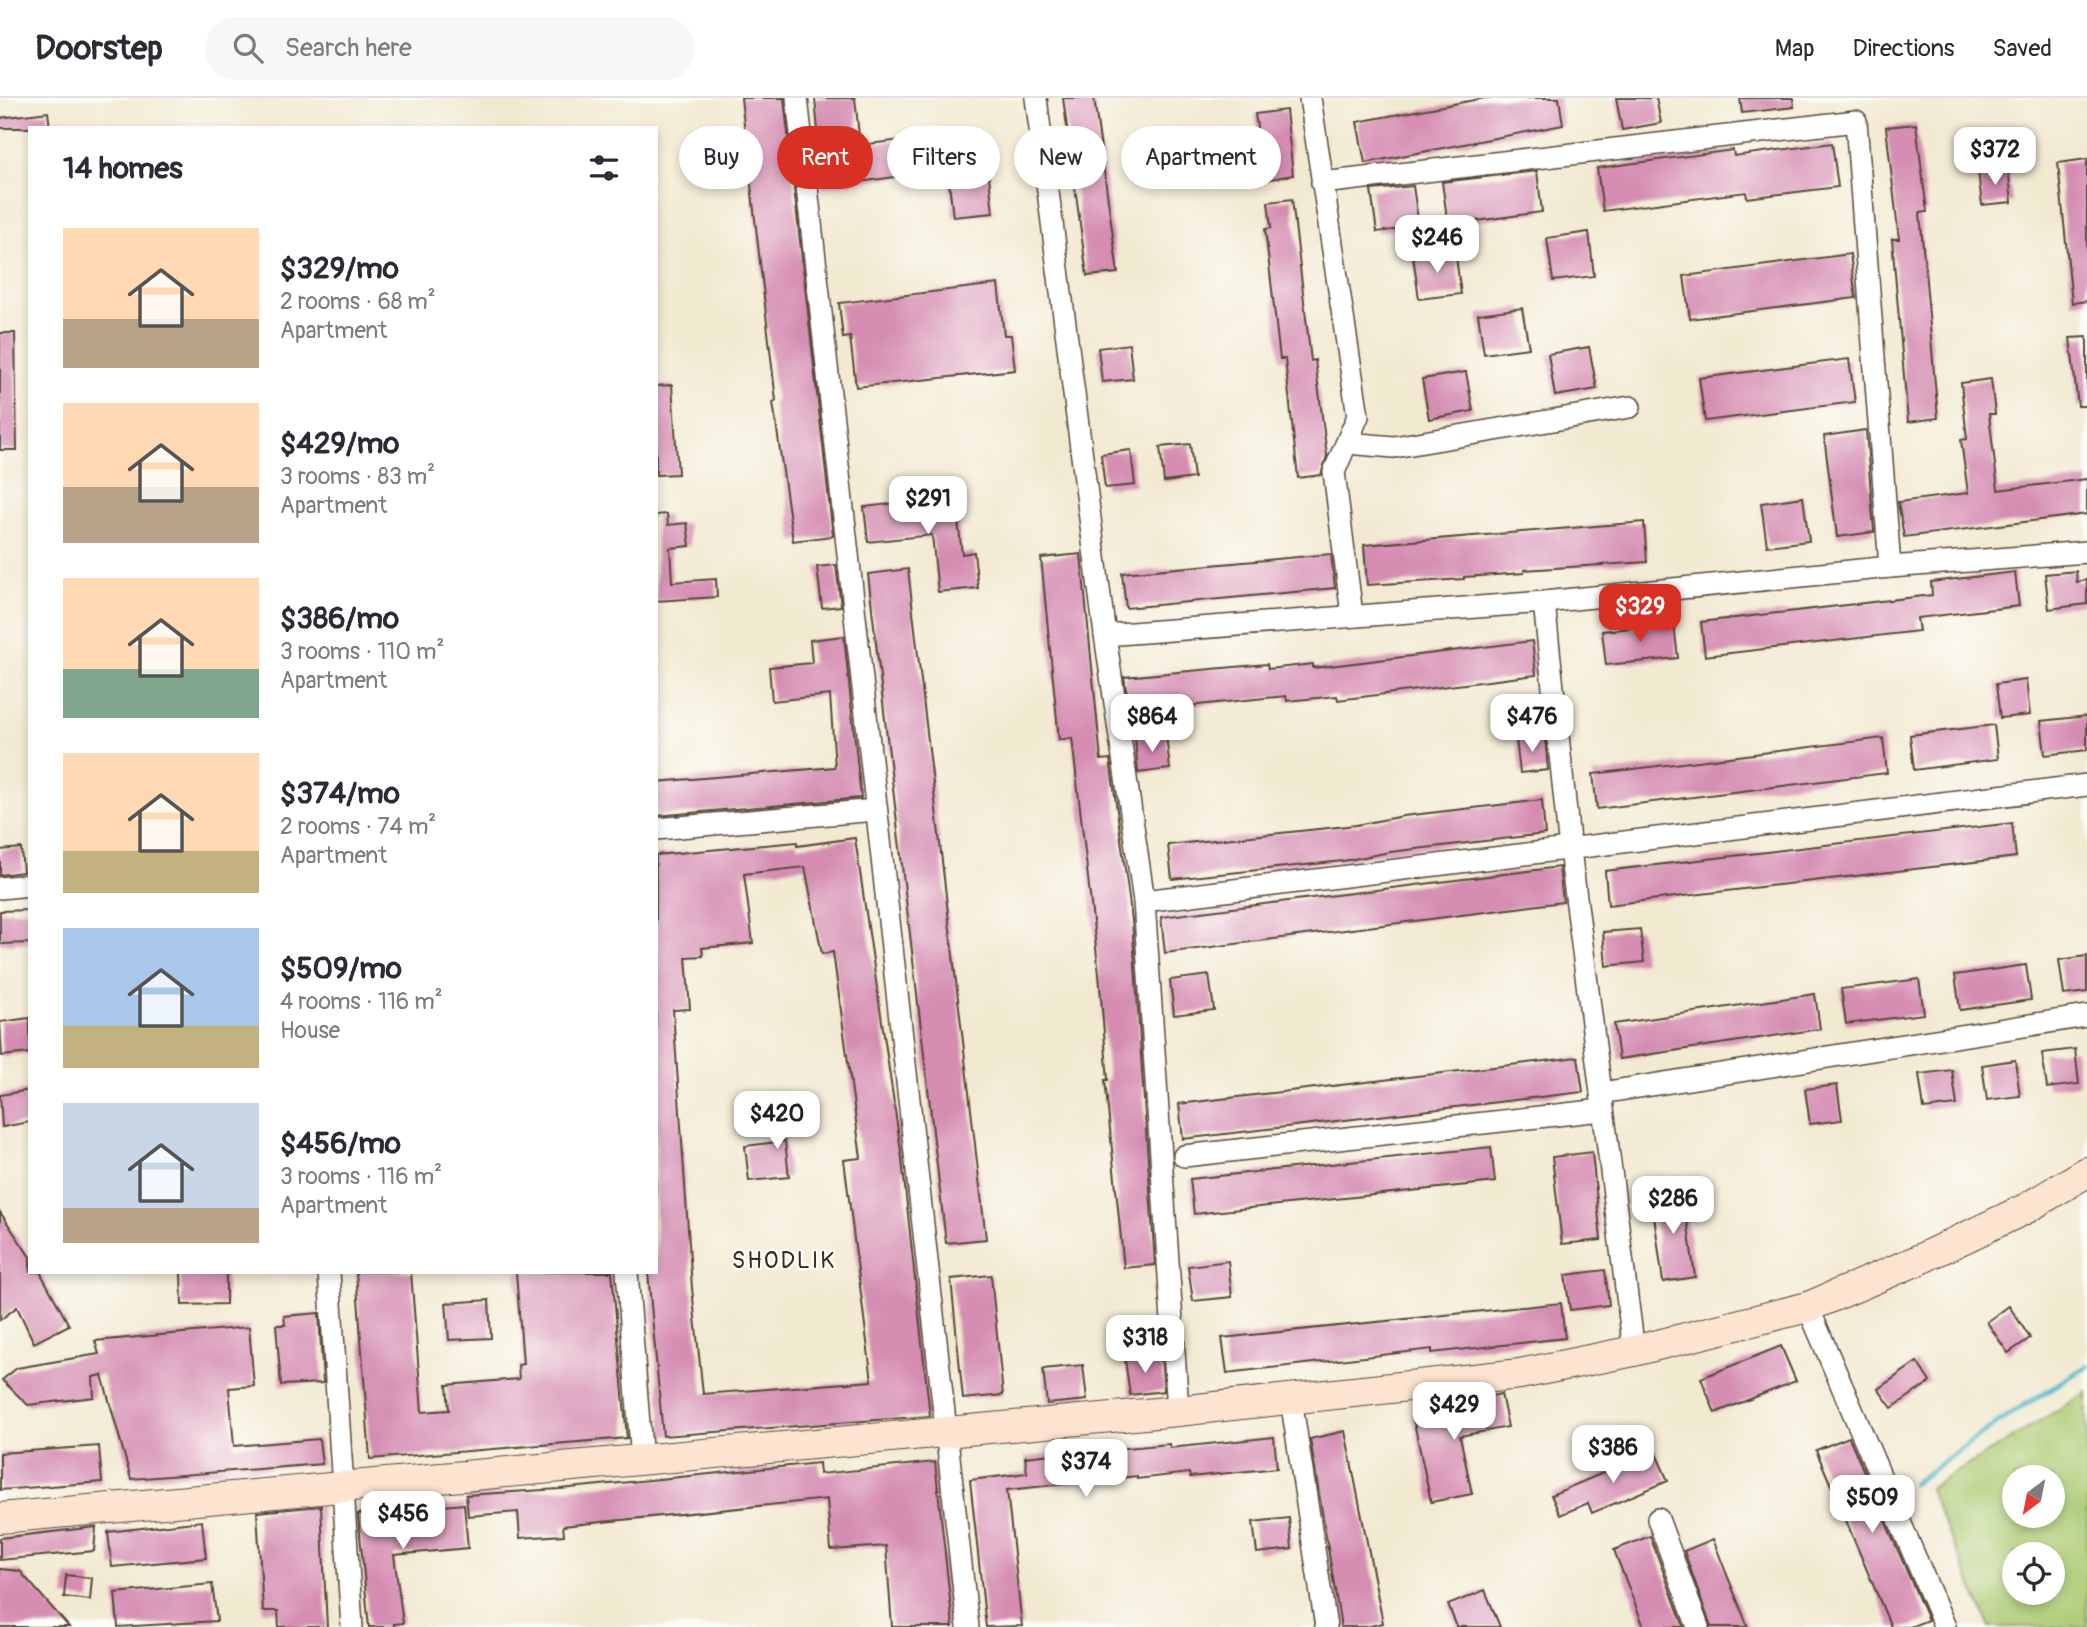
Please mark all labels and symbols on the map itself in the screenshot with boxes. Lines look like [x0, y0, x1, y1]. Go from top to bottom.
pin: $372 [1954, 127, 2036, 187]
pin: $246 [1396, 216, 1478, 275]
pin: $291 [887, 476, 969, 536]
pin: $329 [1599, 584, 1681, 644]
pin: $864 [1111, 694, 1193, 754]
pin: $476 [1491, 694, 1573, 754]
pin: $420 [736, 1091, 818, 1151]
pin: $286 [1632, 1176, 1714, 1236]
district label: SHODLIK [732, 1246, 836, 1275]
pin: $318 [1104, 1316, 1186, 1375]
pin: $429 [1413, 1382, 1495, 1442]
pin: $386 [1572, 1426, 1654, 1485]
pin: $374 [1045, 1440, 1127, 1499]
north arrow [2002, 1465, 2065, 1528]
pin: $509 [1831, 1476, 1913, 1535]
pin: $456 [362, 1492, 444, 1551]

